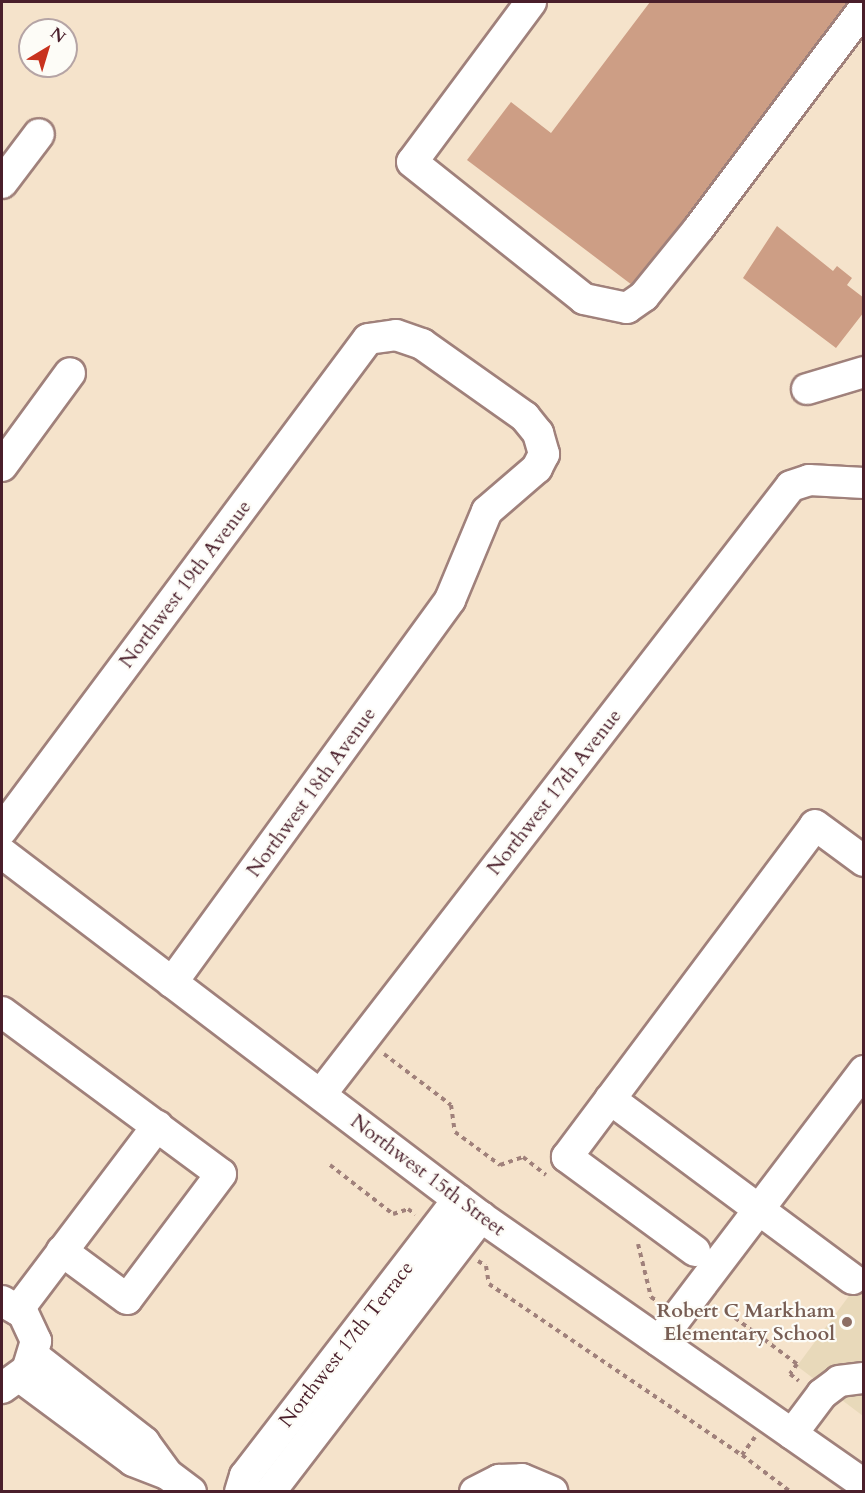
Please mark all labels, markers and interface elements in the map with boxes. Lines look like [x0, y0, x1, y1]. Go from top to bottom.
north arrow [18, 18, 78, 78]
text: N [46, 22, 70, 48]
street label: Northwest 19th Avenue [114, 495, 256, 673]
street label: Northwest 18th Avenue [241, 702, 381, 882]
street label: Northwest 17th Avenue [482, 704, 626, 880]
street label: Northwest 15th Street [346, 1109, 510, 1241]
street label: Northwest 17th Terrace [274, 1256, 418, 1432]
place label: Robert C Markham Elementary School [657, 1298, 835, 1345]
marker: Robert C Markham Elementary School [840, 1315, 854, 1329]

